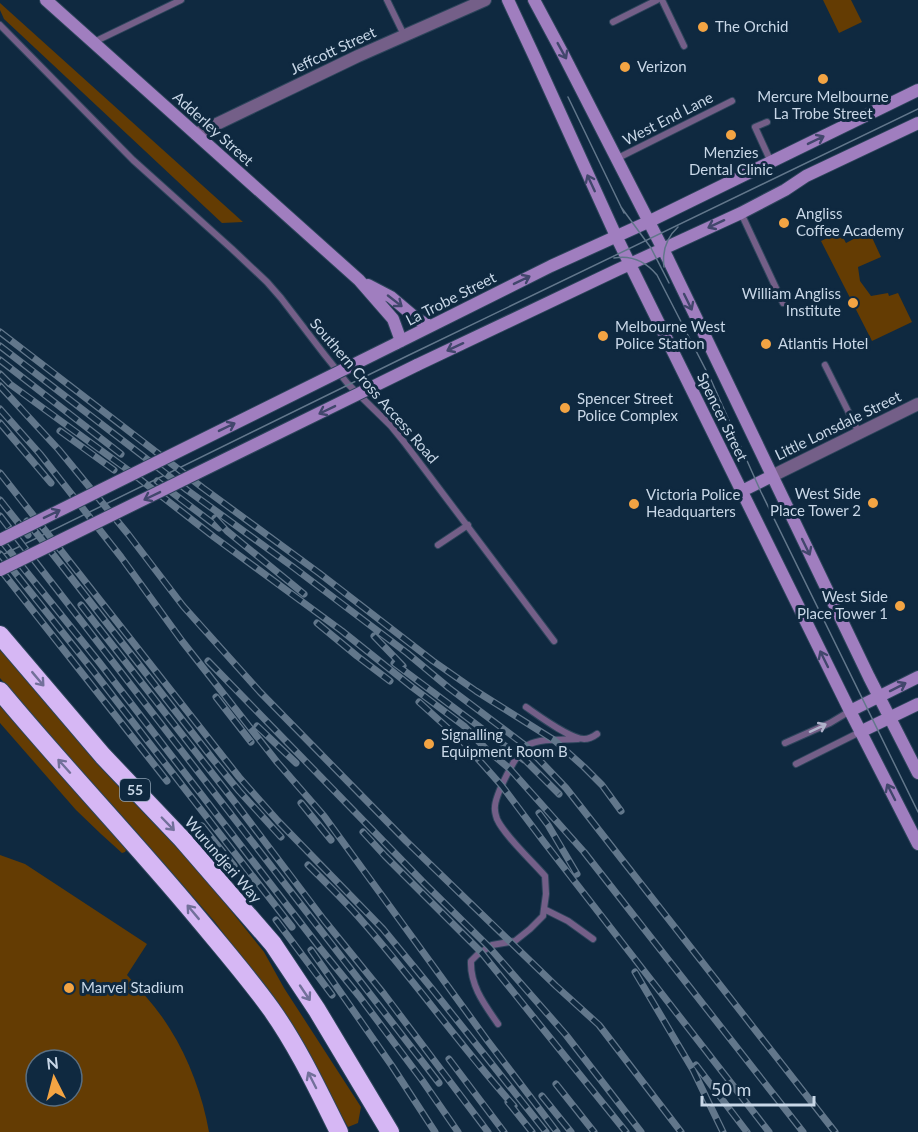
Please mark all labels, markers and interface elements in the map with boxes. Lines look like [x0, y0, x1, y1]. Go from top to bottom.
place label: The Orchid [715, 17, 788, 35]
marker: The Orchid [696, 20, 710, 34]
street label: Jeffcott Street [287, 22, 379, 78]
one-way arrow [556, 42, 568, 59]
place label: Verizon [637, 57, 687, 75]
marker: Verizon [618, 60, 632, 74]
marker: Mercure Melbourne La Trobe Street [816, 72, 830, 86]
street label: Adderley Street [170, 87, 258, 170]
place label: Mercure Melbourne La Trobe Street [757, 87, 889, 122]
street label: West End Lane [619, 88, 716, 149]
marker: Menzies Dental Clinic [724, 128, 738, 142]
one-way arrow [807, 133, 825, 145]
place label: Menzies Dental Clinic [689, 143, 773, 178]
one-way arrow [585, 174, 596, 192]
place label: Angliss Coffee Academy [796, 204, 904, 239]
marker: Angliss Coffee Academy [777, 216, 791, 230]
one-way arrow [708, 219, 726, 231]
street label: La Trobe Street [402, 267, 499, 329]
one-way arrow [512, 274, 530, 286]
place label: William Angliss Institute [742, 284, 841, 319]
one-way arrow [683, 292, 695, 310]
one-way arrow [387, 295, 403, 308]
marker: William Angliss Institute [846, 296, 860, 310]
street label: Southern Cross Access Road [307, 314, 443, 467]
place label: Melbourne West Police Station [615, 317, 726, 352]
marker: Melbourne West Police Station [596, 329, 610, 343]
place label: Atlantis Hotel [778, 334, 868, 352]
marker: Atlantis Hotel [759, 337, 773, 351]
one-way arrow [446, 341, 464, 353]
street label: Spencer Street [694, 369, 752, 464]
street label: Little Lonsdale Street [772, 386, 904, 463]
place label: Spencer Street Police Complex [577, 389, 679, 424]
marker: Spencer Street Police Complex [558, 401, 572, 415]
one-way arrow [318, 404, 336, 416]
one-way arrow [218, 421, 236, 433]
place label: West Side Place Tower 2 [770, 484, 861, 519]
place label: Victoria Police Headquarters [646, 485, 740, 520]
one-way arrow [143, 490, 161, 502]
marker: West Side Place Tower 2 [866, 496, 880, 510]
marker: Victoria Police Headquarters [627, 497, 641, 511]
one-way arrow [43, 507, 61, 519]
one-way arrow [801, 538, 813, 556]
place label: West Side Place Tower 1 [797, 587, 888, 622]
marker: West Side Place Tower 1 [893, 599, 907, 613]
one-way arrow [818, 650, 829, 668]
one-way arrow [31, 671, 45, 686]
one-way arrow [889, 681, 907, 692]
one-way arrow [808, 722, 826, 734]
place label: Signalling Equipment Room B [441, 725, 568, 760]
marker: Signalling Equipment Room B [422, 737, 436, 751]
one-way arrow [57, 759, 71, 774]
road number: 55 [120, 779, 150, 801]
one-way arrow [885, 784, 896, 802]
street label: Wurundjeri Way [182, 813, 266, 906]
one-way arrow [161, 817, 175, 832]
one-way arrow [186, 905, 200, 920]
place label: Marvel Stadium [81, 978, 184, 996]
marker: Marvel Stadium [62, 981, 76, 995]
one-way arrow [300, 984, 312, 1001]
north arrow [24, 1048, 84, 1108]
text: N [45, 1052, 60, 1073]
scale bar [702, 1069, 814, 1107]
one-way arrow [306, 1071, 318, 1089]
text: 50 m [711, 1078, 751, 1100]

